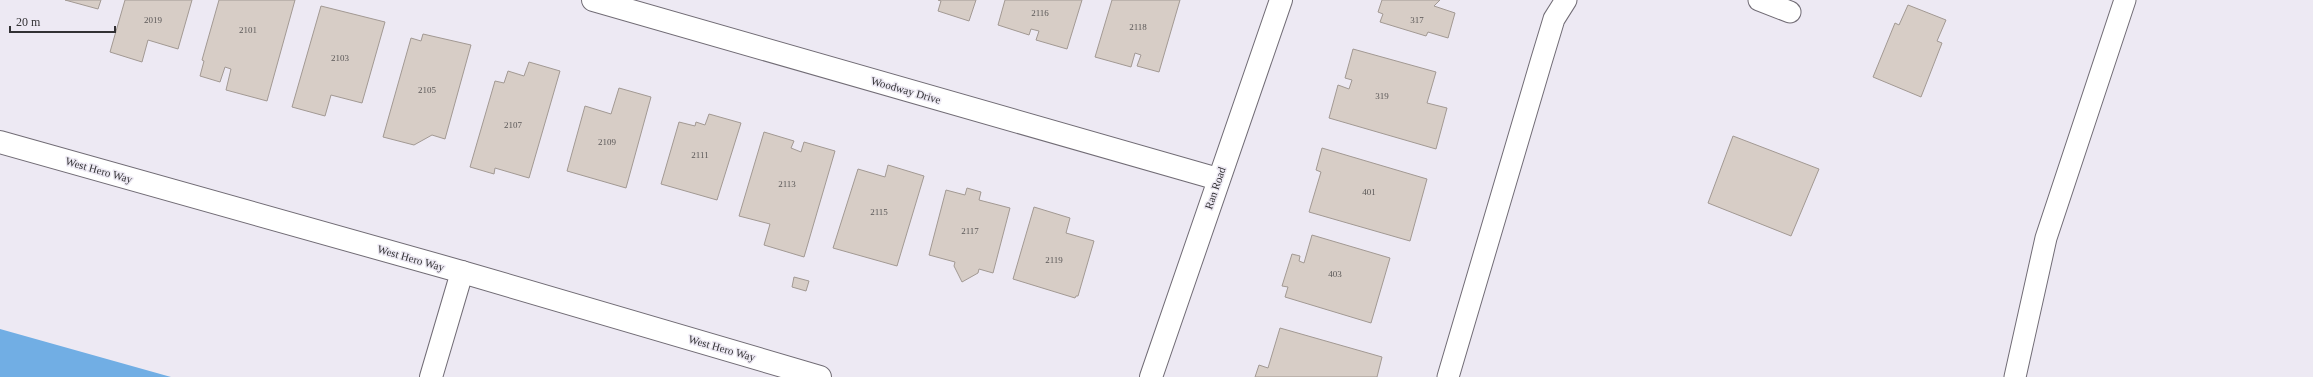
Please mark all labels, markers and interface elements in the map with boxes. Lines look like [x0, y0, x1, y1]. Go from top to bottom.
scale bar [10, 8, 115, 34]
house number: 2116 [1031, 8, 1049, 18]
text: 20 m [16, 15, 41, 29]
house number: 2019 [144, 15, 163, 25]
house number: 317 [1410, 15, 1424, 25]
house number: 2118 [1129, 22, 1147, 32]
house number: 2101 [239, 25, 257, 35]
house number: 2103 [331, 53, 350, 63]
street label: Woodway Drive [870, 74, 942, 106]
house number: 2105 [418, 85, 437, 95]
house number: 319 [1375, 91, 1389, 101]
house number: 2107 [504, 120, 523, 130]
house number: 2109 [598, 137, 617, 147]
house number: 2111 [691, 150, 709, 160]
street label: West Hero Way [64, 155, 134, 185]
street label: Ran Road [1202, 165, 1228, 211]
house number: 2113 [778, 179, 796, 189]
house number: 401 [1362, 187, 1376, 197]
house number: 2115 [870, 207, 888, 217]
house number: 2117 [961, 226, 979, 236]
street label: West Hero Way [376, 243, 446, 273]
house number: 2119 [1045, 255, 1063, 265]
house number: 403 [1328, 269, 1342, 279]
street label: West Hero Way [687, 333, 757, 363]

